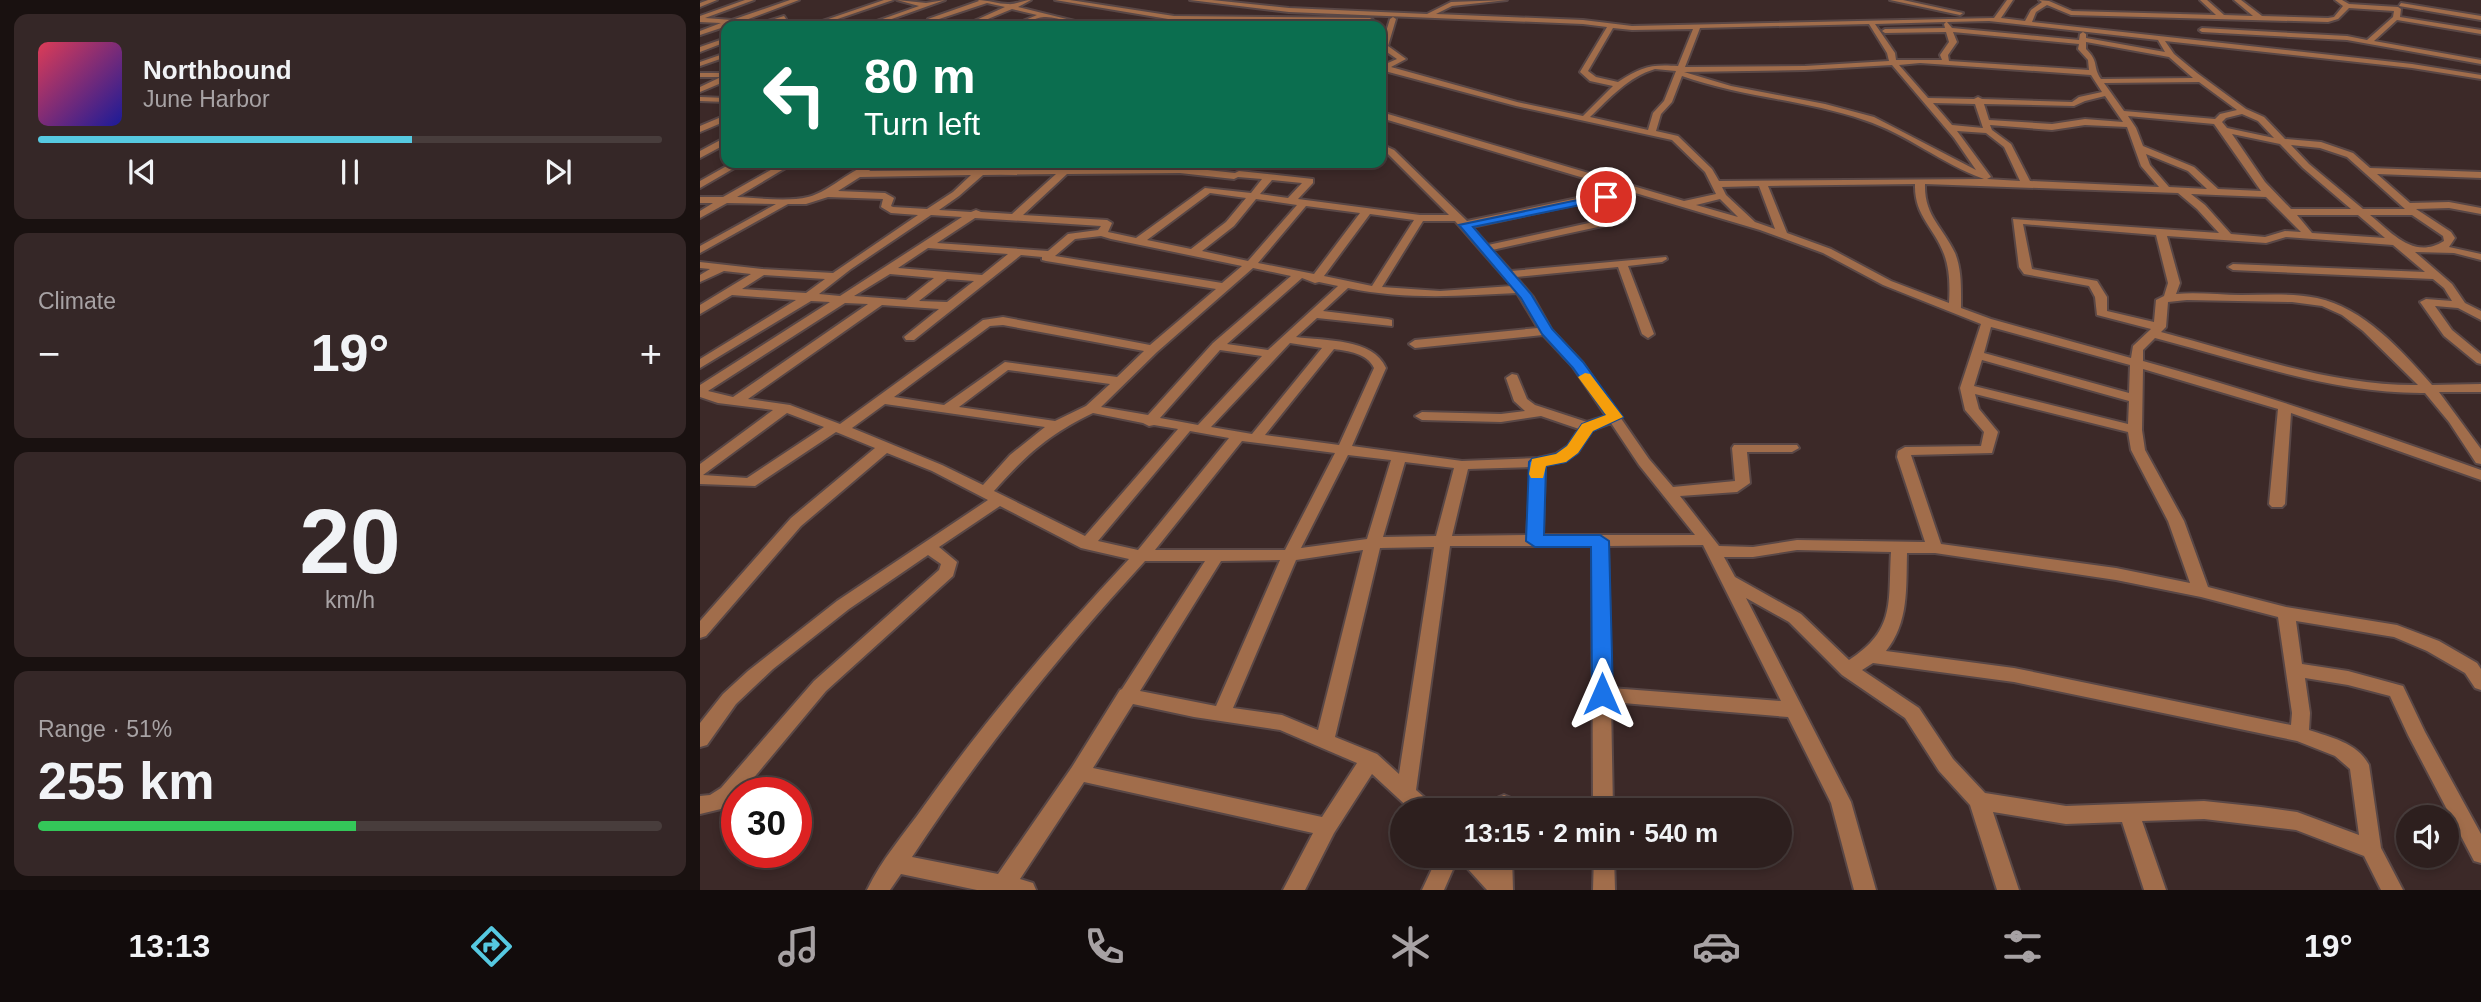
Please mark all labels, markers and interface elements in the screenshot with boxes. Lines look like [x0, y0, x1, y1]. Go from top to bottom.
icon: left [749, 49, 840, 140]
text: 80 m [864, 49, 976, 103]
text: Northbound [143, 55, 292, 85]
text: June Harbor [143, 86, 270, 112]
text: Turn left [864, 106, 980, 142]
icon: previous [123, 153, 161, 191]
icon: pause [331, 153, 369, 191]
icon: next [539, 153, 577, 191]
pin [1576, 167, 1636, 227]
icon: arrive [1587, 178, 1625, 216]
text: Climate [38, 288, 116, 314]
text: 19° [311, 324, 389, 382]
text: − [38, 333, 60, 375]
text: + [640, 333, 662, 375]
text: 20 [299, 491, 401, 592]
text: km/h [325, 587, 375, 613]
position arrow [1565, 657, 1639, 731]
text: Range · 51% [38, 716, 172, 742]
text: 255 km [38, 752, 214, 810]
speed limit sign: 30 [721, 777, 812, 868]
map controls [2396, 805, 2459, 868]
button: sound [2396, 805, 2459, 868]
text: 13:15 · 2 min · 540 m [1464, 818, 1718, 848]
icon: directions [467, 922, 516, 971]
icon: music [774, 922, 823, 971]
icon: phone [1080, 922, 1129, 971]
icon: climate [1386, 922, 1435, 971]
icon: car [1692, 922, 1741, 971]
icon: filters [1998, 922, 2047, 971]
text: 13:13 [129, 928, 210, 964]
text: 19° [2304, 928, 2352, 964]

